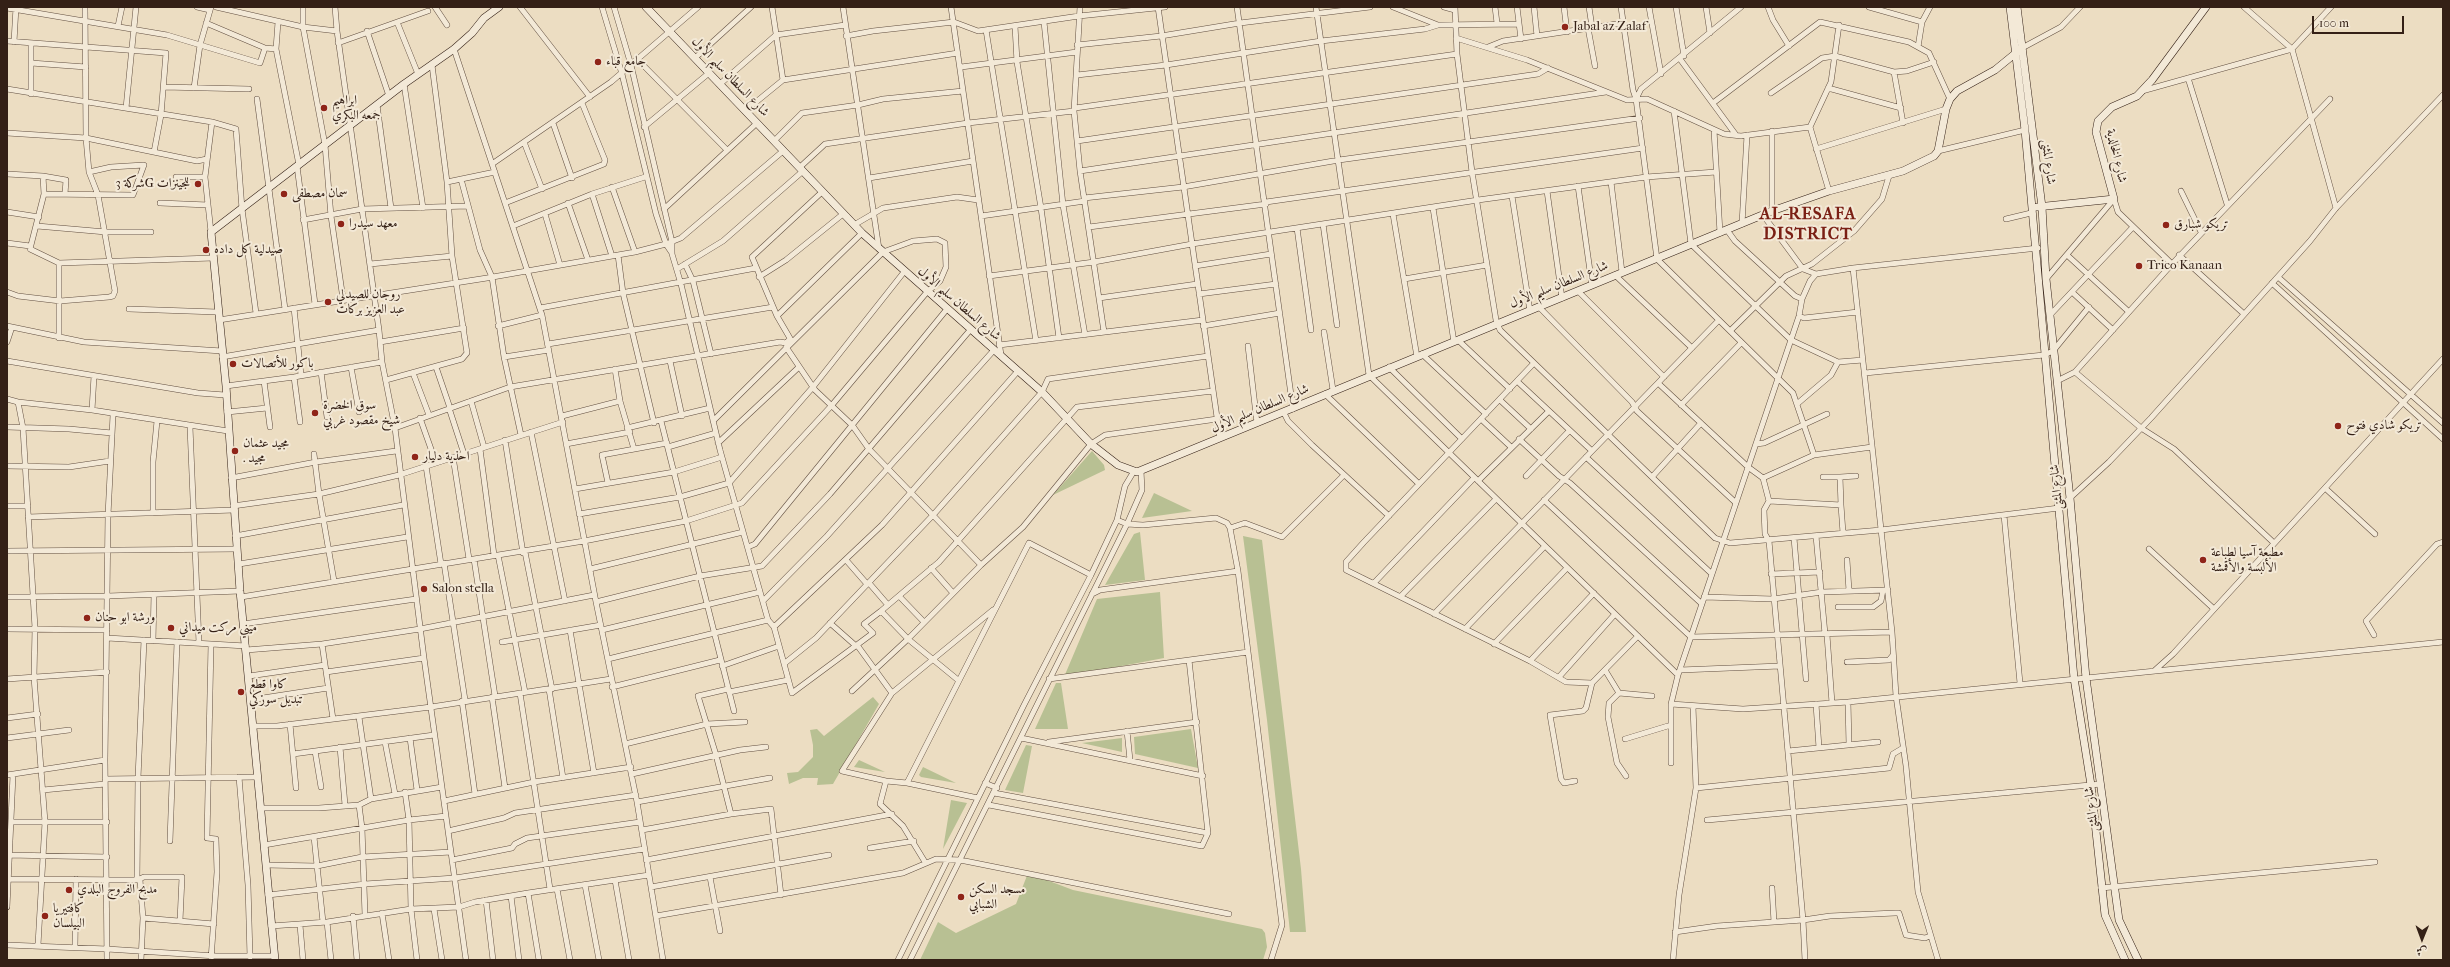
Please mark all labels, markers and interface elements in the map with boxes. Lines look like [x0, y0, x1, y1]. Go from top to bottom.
scale bar [2314, 8, 2406, 34]
text: 100 m [2319, 16, 2349, 30]
place label: Jabal az Zalaf [1573, 19, 1646, 35]
marker: Jabal az Zalaf [1560, 22, 1570, 32]
street label: شارع السلطان سليم الأول [688, 34, 772, 120]
place label: جامع قباء [606, 54, 646, 70]
marker: جامع قباء [593, 57, 603, 67]
place label: ابراهيم جمعه البكري [332, 93, 381, 124]
marker: ابراهيم جمعه البكري [319, 103, 329, 113]
street label: شارع الخالدية [2102, 127, 2130, 185]
street label: شارع المثنى [2037, 139, 2059, 185]
place label: شركة 3G للجينزات [116, 176, 190, 192]
marker: شركة 3G للجينزات [193, 179, 203, 189]
place label: سمان مصطفى [292, 186, 348, 202]
marker: سمان مصطفى [279, 189, 289, 199]
district label: AL-RESAFA DISTRICT [1759, 205, 1857, 245]
place label: معهد سيدرا [349, 216, 397, 232]
place label: تريكو شبارق [2174, 217, 2229, 233]
marker: معهد سيدرا [336, 219, 346, 229]
marker: تريكو شبارق [2161, 220, 2171, 230]
place label: صيدلية كل داده [214, 242, 283, 258]
marker: صيدلية كل داده [201, 245, 211, 255]
street label: شارع السلطان سليم الأول [1507, 258, 1611, 312]
place label: Trico Kanaan [2147, 258, 2222, 274]
marker: Trico Kanaan [2134, 261, 2144, 271]
street label: شارع السلطان سليم الأول [914, 264, 1004, 344]
place label: روجان للصيدلي عبد العزيز بركات [336, 287, 405, 318]
marker: روجان للصيدلي عبد العزيز بركات [323, 297, 333, 307]
place label: باكور للأتصالات [241, 356, 313, 372]
marker: باكور للأتصالات [228, 359, 238, 369]
street label: شارع السلطان سليم الأول [1209, 381, 1311, 437]
place label: سوق الخضرة شيخ مقصود غربي [323, 398, 400, 429]
marker: سوق الخضرة شيخ مقصود غربي [310, 408, 320, 418]
place label: تريكو شادي فتوح [2346, 418, 2422, 434]
marker: تريكو شادي فتوح [2333, 421, 2343, 431]
place label: مجيد عثمان . مجيد [243, 436, 289, 467]
marker: مجيد عثمان . مجيد [230, 446, 240, 456]
place label: احذية دليار [423, 449, 469, 465]
marker: احذية دليار [410, 452, 420, 462]
street label: شارع المثنى [2047, 464, 2067, 510]
place label: مطبعة آسيا لطباعة الألبسة والأقمشة [2211, 545, 2284, 576]
marker: مطبعة آسيا لطباعة الألبسة والأقمشة [2198, 555, 2208, 565]
place label: Salon stella [432, 581, 494, 597]
marker: Salon stella [419, 584, 429, 594]
place label: ورشة ابو حنان [95, 610, 155, 626]
marker: ورشة ابو حنان [82, 613, 92, 623]
place label: ميني مركت ميداني [179, 620, 257, 636]
marker: ميني مركت ميداني [166, 623, 176, 633]
place label: كاوا قطع تبديل سوزكي [249, 677, 303, 708]
marker: كاوا قطع تبديل سوزكي [236, 687, 246, 697]
street label: شارع المثنى [2081, 786, 2103, 832]
place label: مدبح الفروج البلدي [77, 882, 157, 898]
place label: مسجد السكن الشبابي [969, 882, 1025, 913]
marker: مدبح الفروج البلدي [64, 885, 74, 895]
marker: مسجد السكن الشبابي [956, 892, 966, 902]
place label: كافتيريا البيلسان [53, 901, 85, 932]
marker: كافتيريا البيلسان [40, 911, 50, 921]
north arrow [2402, 919, 2442, 959]
text: ش [2416, 945, 2427, 958]

